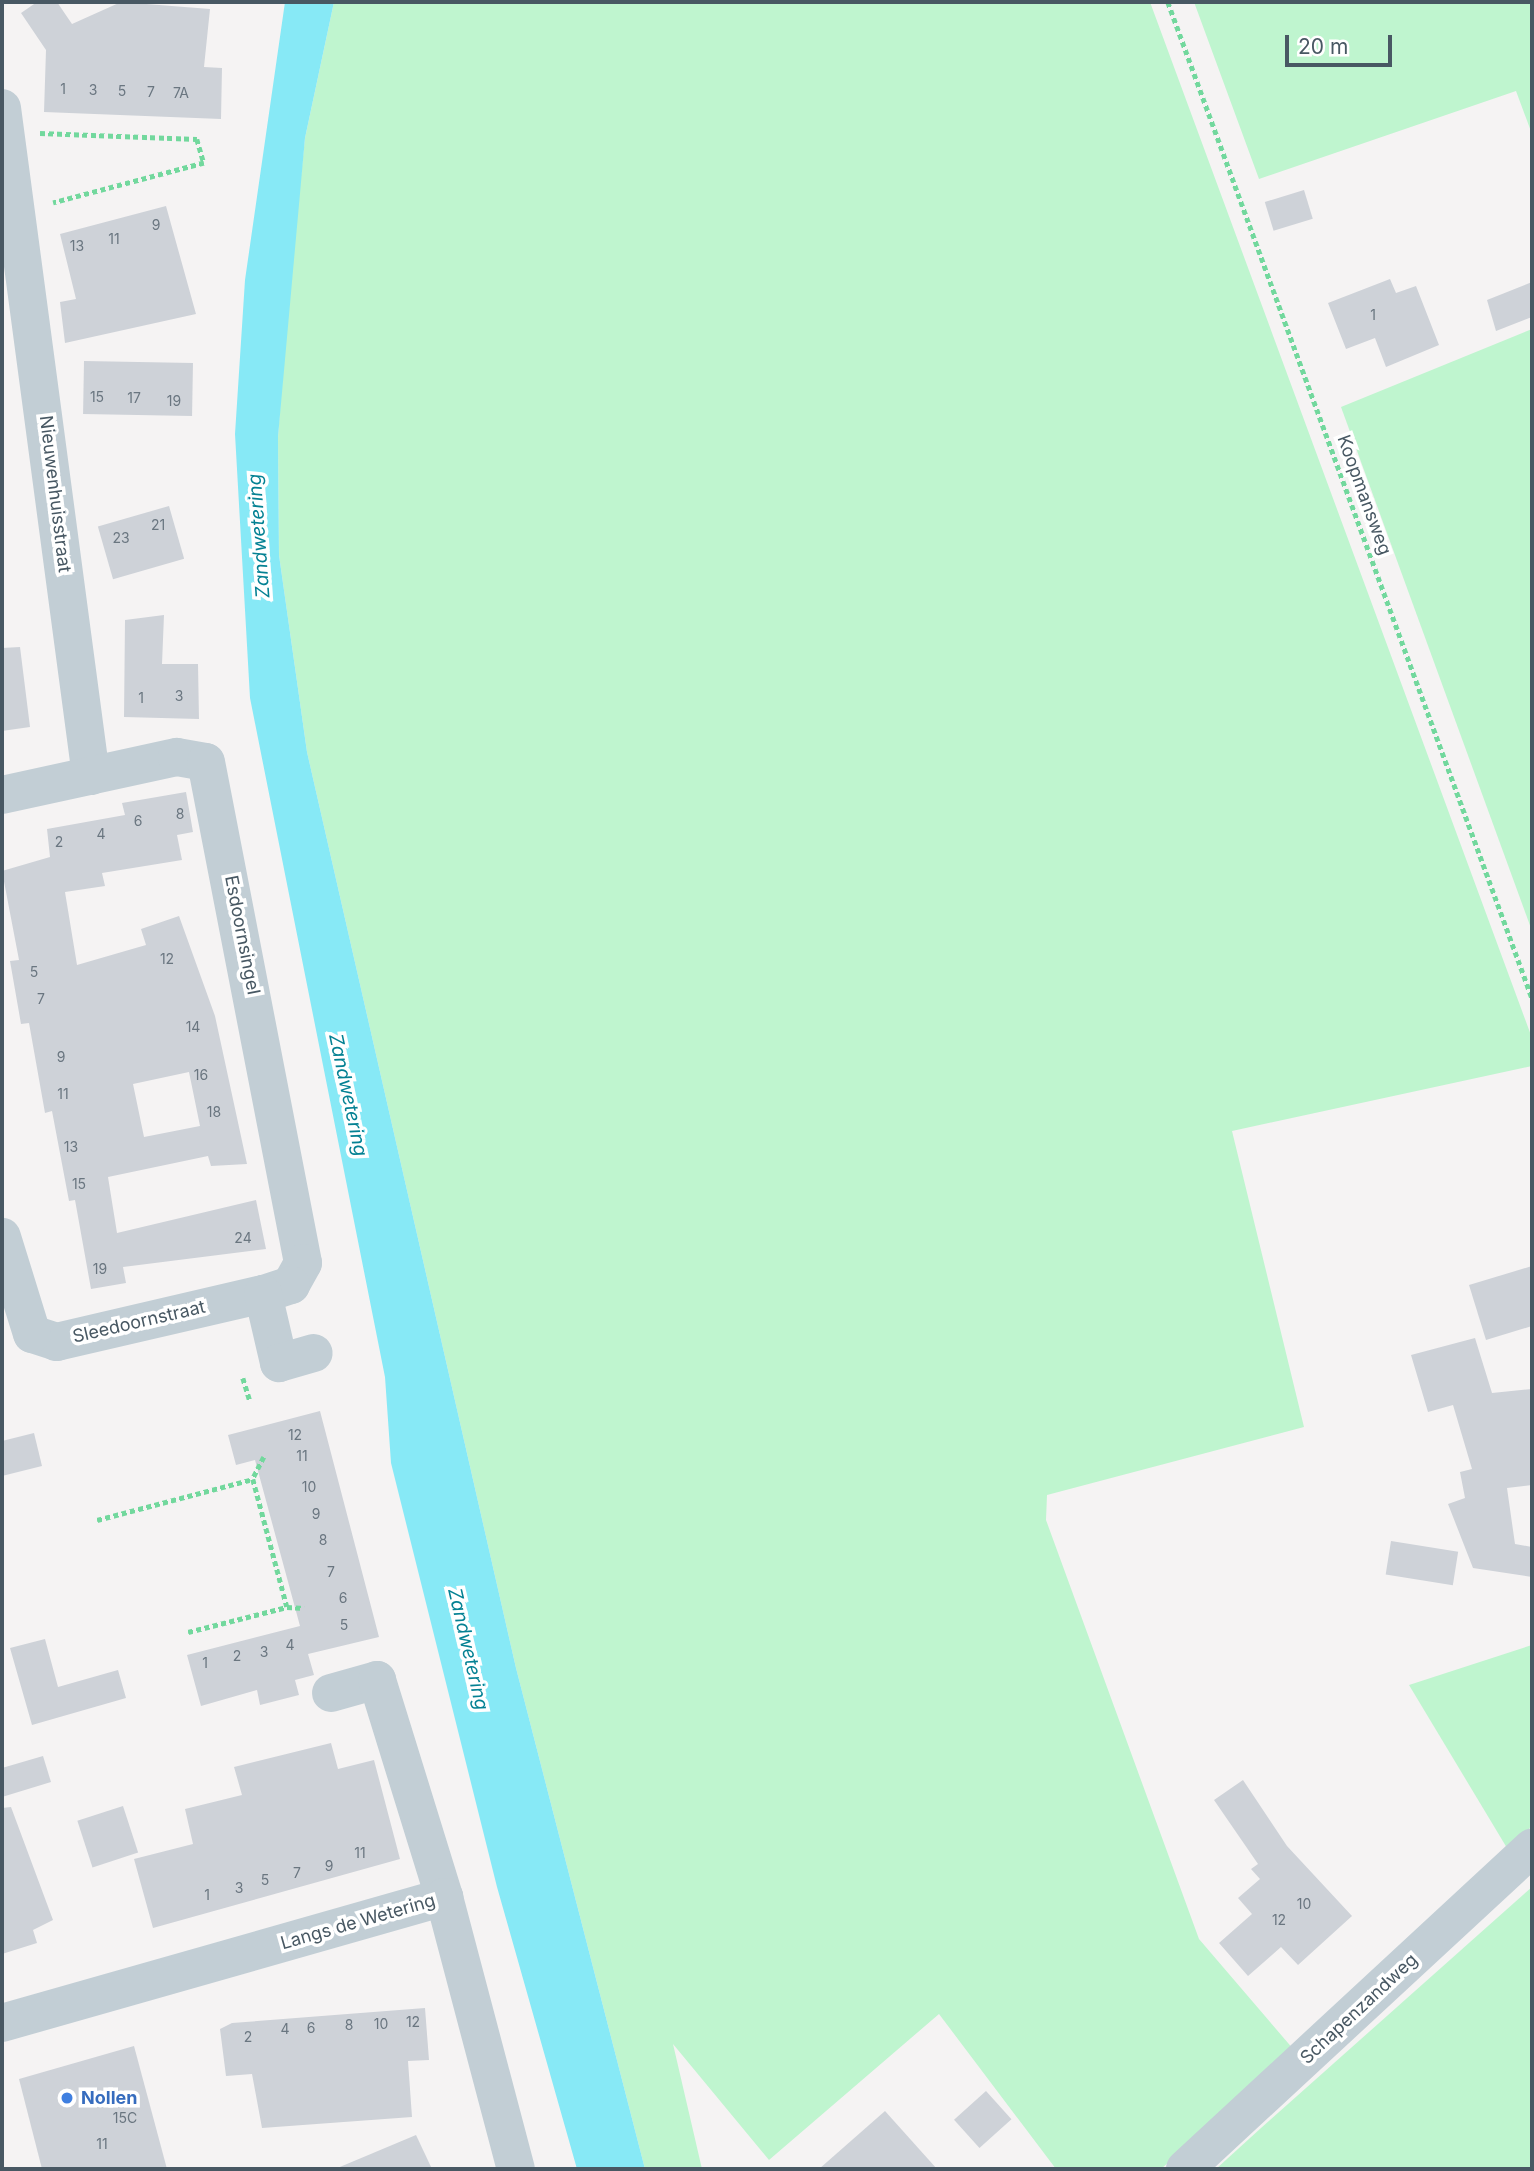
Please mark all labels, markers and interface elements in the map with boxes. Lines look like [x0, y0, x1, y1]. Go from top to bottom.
scale bar [1289, 21, 1396, 65]
text: 20 m [1298, 34, 1348, 59]
house number: 1 [60, 81, 66, 97]
house number: 3 [89, 82, 97, 98]
house number: 5 [118, 83, 126, 99]
house number: 7 [147, 84, 155, 100]
house number: 7A [173, 85, 189, 101]
house number: 9 [152, 217, 160, 233]
house number: 11 [108, 231, 120, 247]
house number: 13 [70, 238, 84, 254]
house number: 1 [1370, 307, 1376, 323]
house number: 15 [90, 389, 104, 405]
house number: 17 [127, 390, 141, 406]
house number: 19 [167, 393, 181, 409]
street label: Nieuwenhuisstraat [35, 414, 75, 574]
street label: Koopmansweg [1332, 432, 1396, 558]
water label: Zandwetering [243, 473, 275, 599]
house number: 21 [151, 517, 165, 533]
house number: 23 [112, 530, 130, 546]
house number: 3 [175, 688, 183, 704]
house number: 1 [138, 690, 144, 706]
house number: 8 [176, 806, 184, 822]
house number: 6 [134, 813, 142, 829]
house number: 4 [96, 826, 106, 842]
house number: 2 [55, 834, 63, 850]
street label: Esdoornsingel [220, 874, 264, 996]
house number: 12 [160, 951, 174, 967]
house number: 5 [30, 964, 38, 980]
house number: 7 [37, 991, 45, 1007]
house number: 14 [186, 1019, 200, 1035]
water label: Zandwetering [324, 1032, 372, 1158]
house number: 9 [57, 1049, 65, 1065]
house number: 16 [194, 1067, 208, 1083]
house number: 11 [57, 1086, 69, 1102]
house number: 18 [207, 1104, 221, 1120]
house number: 13 [64, 1139, 78, 1155]
house number: 15 [72, 1176, 86, 1192]
house number: 24 [234, 1230, 252, 1246]
house number: 19 [93, 1261, 107, 1277]
street label: Sleedoornstraat [71, 1296, 207, 1348]
house number: 12 [288, 1427, 302, 1443]
house number: 11 [296, 1448, 308, 1464]
house number: 10 [302, 1479, 316, 1495]
house number: 9 [312, 1506, 320, 1522]
house number: 8 [319, 1532, 327, 1548]
house number: 7 [327, 1564, 335, 1580]
water label: Zandwetering [443, 1586, 493, 1712]
house number: 6 [339, 1590, 347, 1606]
house number: 5 [340, 1617, 348, 1633]
house number: 4 [285, 1637, 295, 1653]
house number: 3 [260, 1644, 268, 1660]
house number: 2 [233, 1648, 241, 1664]
house number: 1 [202, 1655, 208, 1671]
house number: 11 [354, 1845, 366, 1861]
house number: 9 [325, 1858, 333, 1874]
house number: 7 [293, 1865, 301, 1881]
house number: 5 [261, 1872, 269, 1888]
house number: 3 [235, 1880, 243, 1896]
house number: 1 [204, 1887, 210, 1903]
street label: Langs de Wetering [278, 1890, 438, 1954]
house number: 10 [1297, 1896, 1311, 1912]
house number: 12 [1272, 1912, 1286, 1928]
street label: Schapenzandweg [1296, 1949, 1422, 2069]
house number: 12 [406, 2014, 420, 2030]
house number: 10 [374, 2016, 388, 2032]
house number: 8 [345, 2017, 353, 2033]
house number: 6 [307, 2020, 315, 2036]
house number: 4 [280, 2021, 290, 2037]
house number: 2 [244, 2029, 252, 2045]
place label: Nollen [81, 2087, 137, 2109]
marker: Nollen [59, 2090, 75, 2106]
house number: 15C [113, 2110, 137, 2126]
house number: 11 [96, 2136, 108, 2152]

